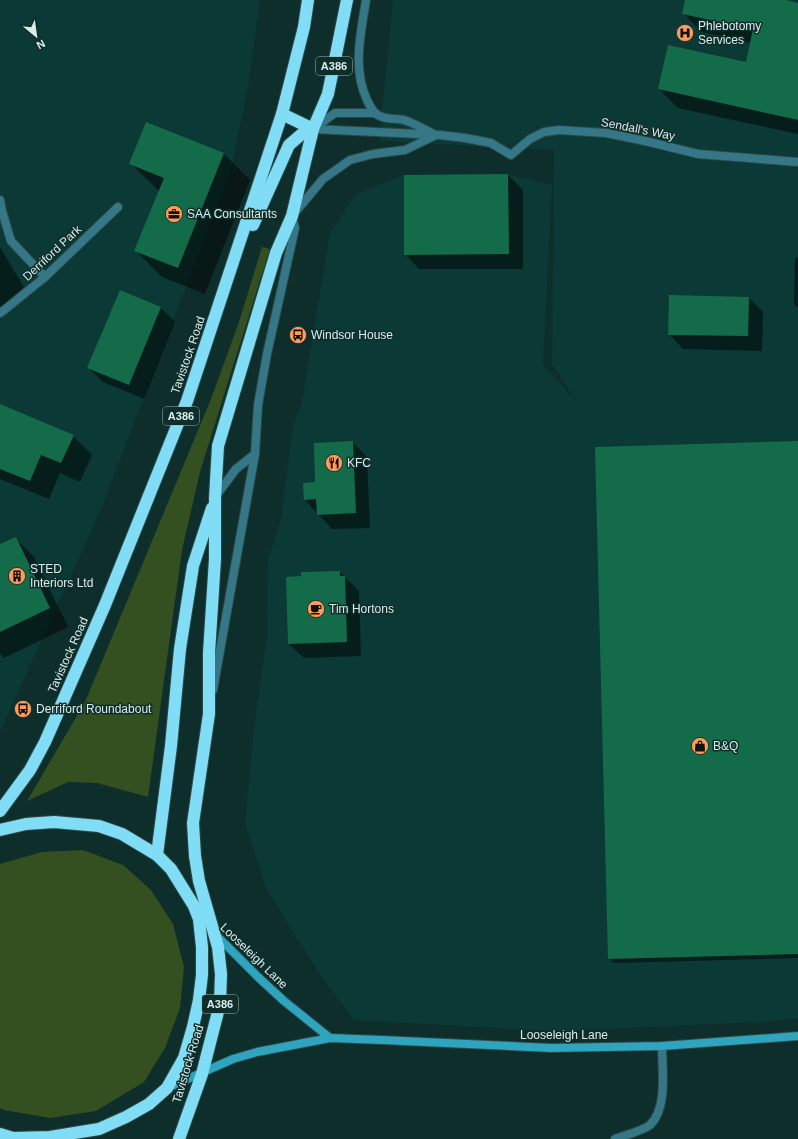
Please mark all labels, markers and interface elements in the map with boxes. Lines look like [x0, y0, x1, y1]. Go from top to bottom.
north arrow [16, 16, 56, 56]
place label: Phlebotomy Services [698, 19, 761, 47]
hospital icon: Phlebotomy Services [675, 23, 695, 43]
text: N [34, 38, 47, 52]
road number: A386 [316, 57, 352, 75]
street label: Sendall's Way [600, 115, 676, 143]
office icon: SAA Consultants [164, 204, 184, 224]
place label: SAA Consultants [187, 207, 277, 221]
street label: Derriford Park [20, 222, 85, 284]
street label: Tavistock Road [168, 314, 208, 396]
bus stop icon: Windsor House [288, 325, 308, 345]
place label: Windsor House [311, 328, 393, 342]
road number: A386 [163, 407, 199, 425]
restaurant icon: KFC [324, 453, 344, 473]
place label: KFC [347, 456, 371, 470]
place label: STED Interiors Ltd [30, 562, 93, 590]
building icon: STED Interiors Ltd [7, 566, 27, 586]
cafe icon: Tim Hortons [306, 599, 326, 619]
place label: Tim Hortons [329, 602, 394, 616]
street label: Tavistock Road [45, 615, 91, 695]
bus stop icon: Derriford Roundabout [13, 699, 33, 719]
place label: Derriford Roundabout [36, 702, 152, 716]
shop icon: B&Q [690, 736, 710, 756]
place label: B&Q [713, 739, 738, 753]
street label: Looseleigh Lane [217, 920, 291, 992]
road number: A386 [202, 995, 238, 1013]
street label: Tavistock Road [169, 1023, 207, 1105]
street label: Looseleigh Lane [520, 1028, 608, 1042]

